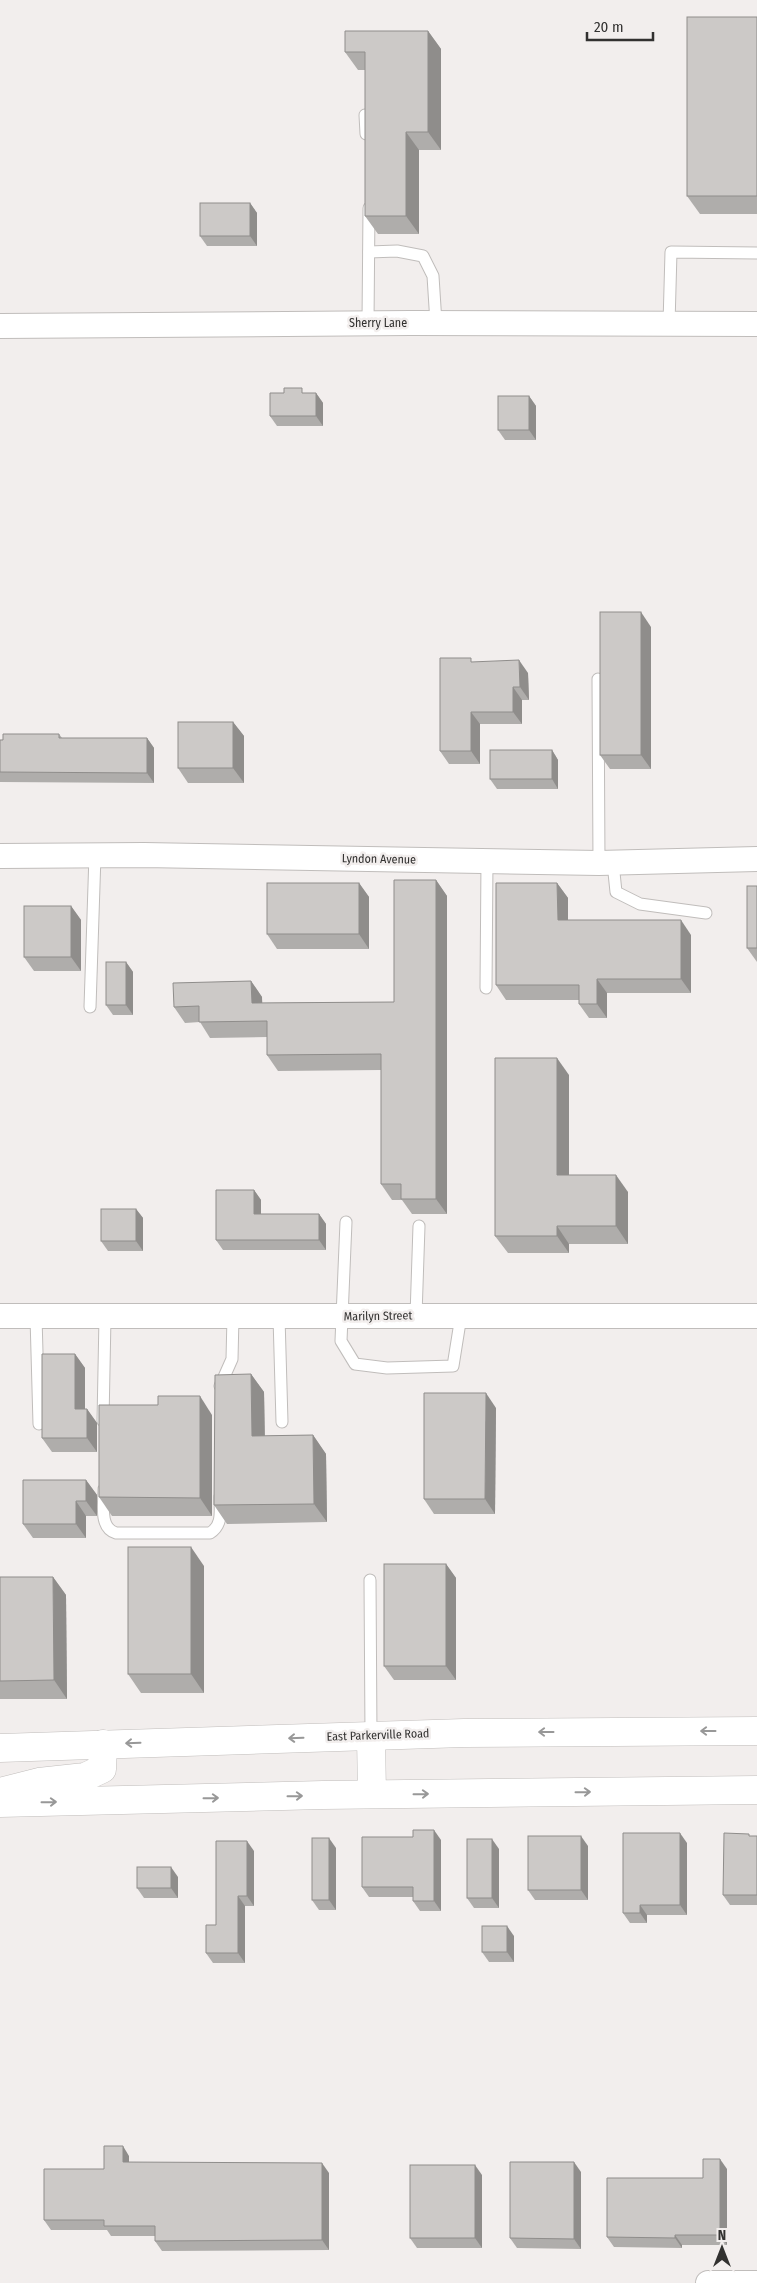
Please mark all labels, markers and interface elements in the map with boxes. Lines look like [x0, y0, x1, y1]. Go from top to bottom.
scale bar [587, 10, 653, 42]
text: 20 m [594, 18, 624, 36]
street label: Sherry Lane [349, 316, 407, 330]
street label: Lyndon Avenue [342, 851, 416, 867]
street label: Marilyn Street [344, 1308, 413, 1324]
street label: East Parkerville Road [326, 1726, 430, 1744]
one-way arrow [701, 1726, 717, 1736]
one-way arrow [538, 1727, 554, 1737]
one-way arrow [288, 1733, 304, 1743]
one-way arrow [126, 1739, 142, 1748]
one-way arrow [575, 1787, 591, 1797]
one-way arrow [412, 1789, 429, 1799]
one-way arrow [287, 1791, 303, 1800]
one-way arrow [202, 1793, 219, 1803]
one-way arrow [40, 1797, 56, 1807]
north arrow [697, 2223, 747, 2273]
text: N [718, 2227, 726, 2244]

